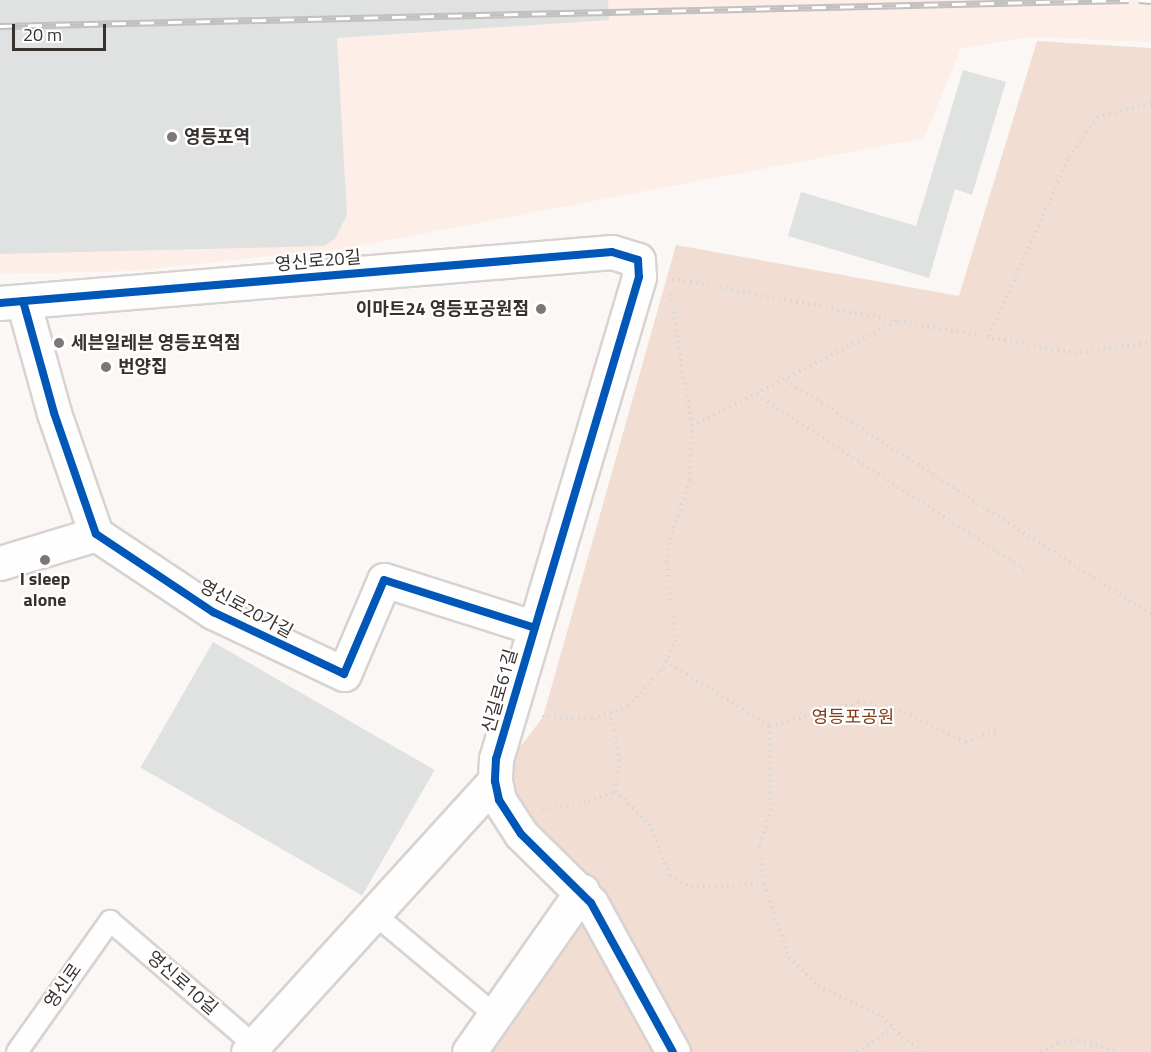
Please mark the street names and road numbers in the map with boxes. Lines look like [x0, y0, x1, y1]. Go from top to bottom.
street label: 영신로20길 [274, 246, 362, 276]
street label: 영신로20가길 [195, 575, 297, 643]
street label: 신길로61길 [478, 646, 522, 736]
street label: 영신로10길 [142, 947, 222, 1019]
street label: 영신로 [40, 959, 86, 1013]

